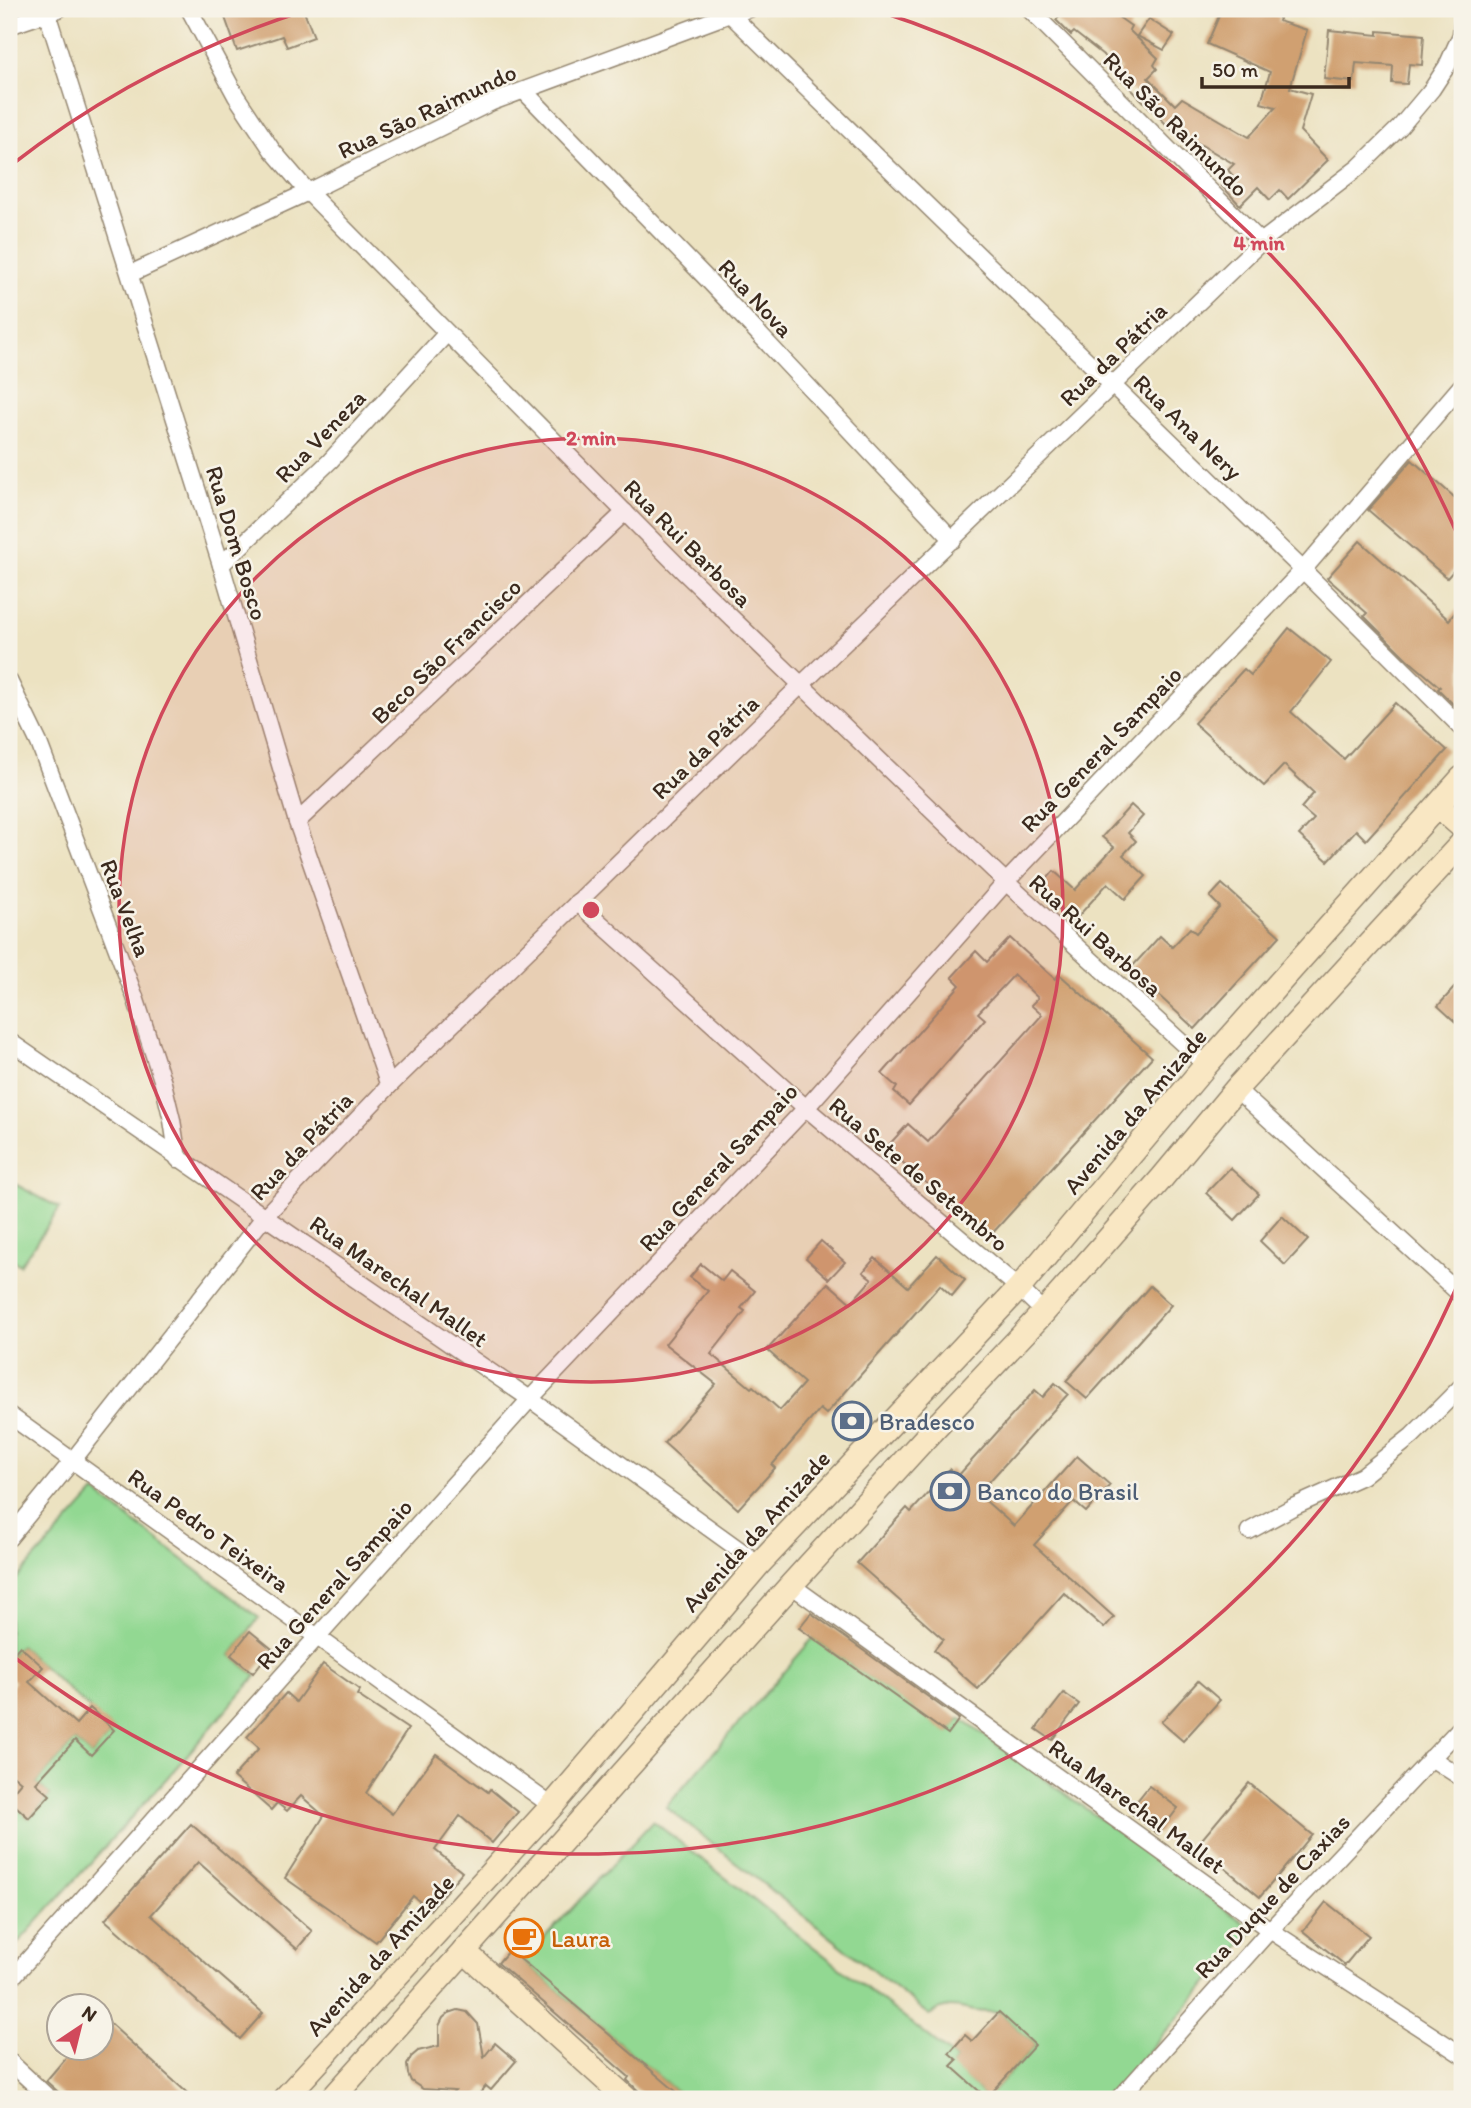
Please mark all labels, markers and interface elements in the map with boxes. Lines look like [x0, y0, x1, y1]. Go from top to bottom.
street label: Rua São Raimundo [1097, 45, 1255, 203]
scale bar [1202, 46, 1348, 90]
street label: Rua São Raimundo [333, 57, 521, 165]
text: 50 m [1212, 57, 1259, 82]
text: 4 min [1233, 230, 1286, 255]
street label: Rua Nova [712, 253, 800, 344]
street label: Rua da Pátria [1053, 296, 1173, 412]
street label: Rua Ana Nery [1128, 368, 1249, 486]
street label: Rua Veneza [268, 383, 372, 489]
text: 2 min [566, 425, 617, 450]
street label: Rua Dom Bosco [200, 462, 274, 624]
street label: Rua Rui Barbosa [618, 473, 759, 614]
street label: Beco São Francisco [365, 572, 527, 730]
street label: Rua General Sampaio [1014, 660, 1188, 838]
street label: Rua da Pátria [645, 689, 765, 805]
street label: Rua Velha [94, 855, 158, 961]
street label: Rua Rui Barbosa [1023, 867, 1169, 1003]
centre of rings [579, 898, 603, 922]
street label: Avenida da Amizade [1057, 1022, 1213, 1200]
street label: Rua General Sampaio [632, 1077, 804, 1257]
street label: Rua da Pátria [243, 1086, 359, 1206]
street label: Rua Sete de Setembro [823, 1090, 1015, 1258]
street label: Rua Marechal Mallet [304, 1209, 494, 1353]
bank icon: Bradesco [831, 1400, 873, 1442]
place label: Bradesco [879, 1407, 975, 1436]
street label: Avenida da Amizade [676, 1444, 836, 1618]
street label: Rua Pedro Teixeira [123, 1462, 296, 1599]
bank icon: Banco do Brasil [929, 1470, 971, 1512]
place label: Banco do Brasil [977, 1477, 1139, 1506]
street label: Rua General Sampaio [250, 1493, 418, 1675]
street label: Rua Marechal Mallet [1043, 1732, 1231, 1880]
street label: Rua Duque de Caxias [1188, 1808, 1356, 1984]
street label: Avenida da Amizade [300, 1868, 460, 2042]
cafe icon: Laura [503, 1917, 545, 1959]
place label: Laura [551, 1924, 611, 1953]
north arrow [46, 1993, 116, 2062]
text: N [78, 2000, 101, 2027]

